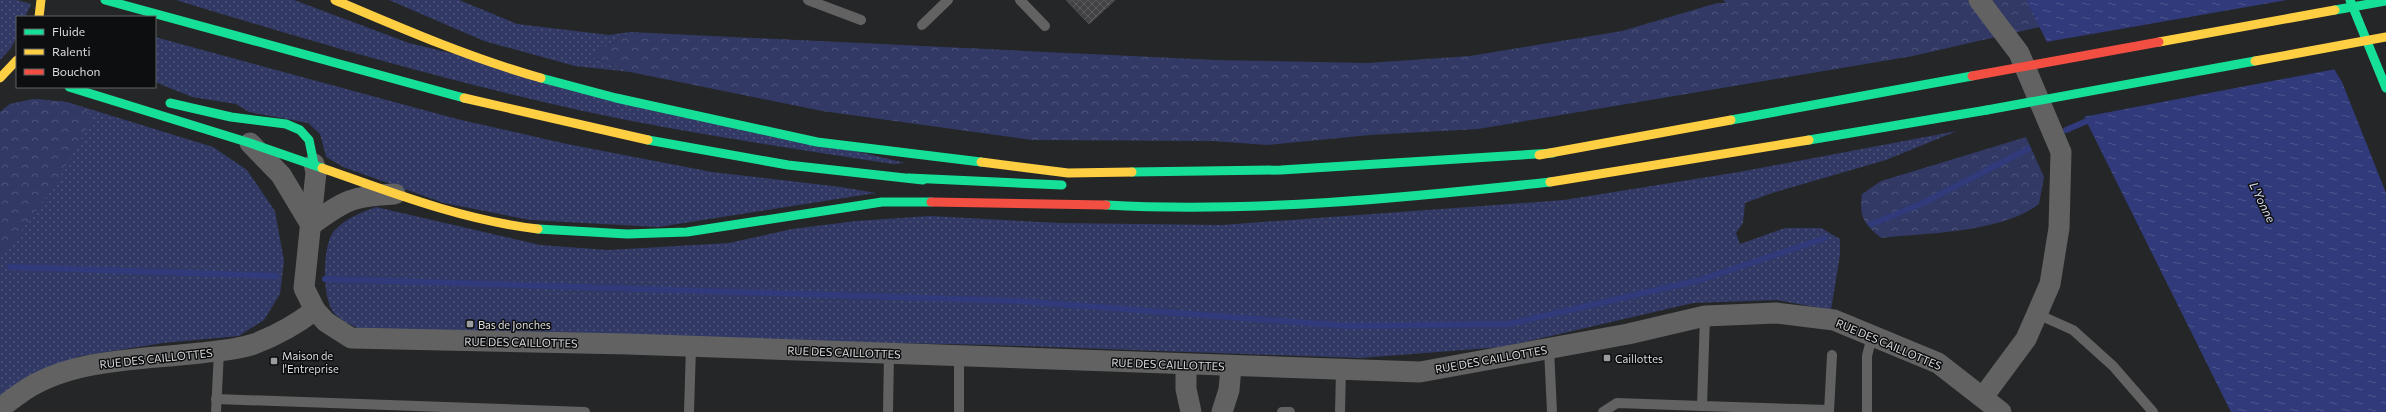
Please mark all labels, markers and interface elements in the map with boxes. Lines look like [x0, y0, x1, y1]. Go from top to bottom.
legend [16, 16, 156, 88]
text: Fluide [52, 24, 85, 38]
text: Ralenti [52, 44, 91, 58]
text: Bouchon [52, 64, 100, 78]
water label: L'Yonne [2247, 179, 2279, 225]
street label: RUE DES CAILLOTTES [1834, 316, 1944, 372]
place label: Bas de Jonches [478, 318, 551, 332]
marker: Bas de Jonches [465, 319, 475, 329]
street label: RUE DES CAILLOTTES [464, 335, 578, 349]
street label: RUE DES CAILLOTTES [1434, 343, 1548, 375]
street label: RUE DES CAILLOTTES [787, 344, 901, 360]
street label: RUE DES CAILLOTTES [99, 346, 213, 370]
place label: Maison de l'Entreprise [282, 349, 339, 375]
place label: Caillottes [1615, 352, 1663, 365]
marker: Caillottes [1602, 353, 1612, 363]
marker: Maison de l'Entreprise [269, 356, 279, 366]
street label: RUE DES CAILLOTTES [1111, 356, 1225, 372]

